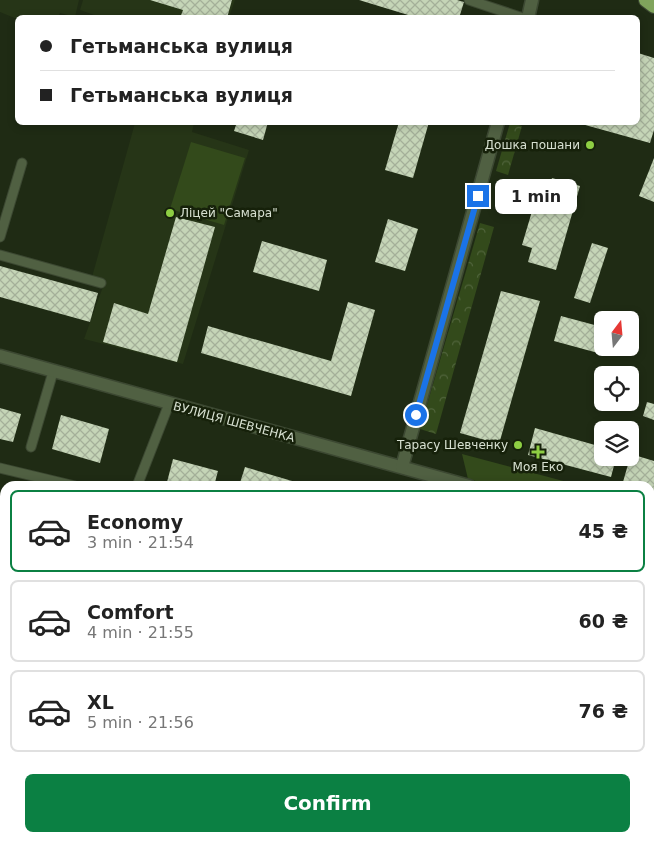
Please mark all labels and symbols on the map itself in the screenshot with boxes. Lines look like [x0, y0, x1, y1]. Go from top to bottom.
place label: Дошка пошани [485, 138, 580, 152]
marker: Дошка пошани [584, 139, 596, 151]
callout: 1 min [496, 178, 578, 214]
route end [467, 185, 489, 207]
place label: Ліцей "Самара" [180, 206, 278, 220]
marker: Ліцей "Самара" [164, 207, 176, 219]
north arrow [594, 311, 639, 356]
street label: ВУЛИЦЯ ШЕВЧЕНКА [172, 399, 297, 445]
route start [405, 404, 427, 426]
place label: Тарасу Шевченку [396, 438, 508, 452]
marker: Тарасу Шевченку [512, 439, 524, 451]
marker: Моя Еко [532, 446, 544, 458]
place label: Моя Еко [513, 460, 563, 474]

